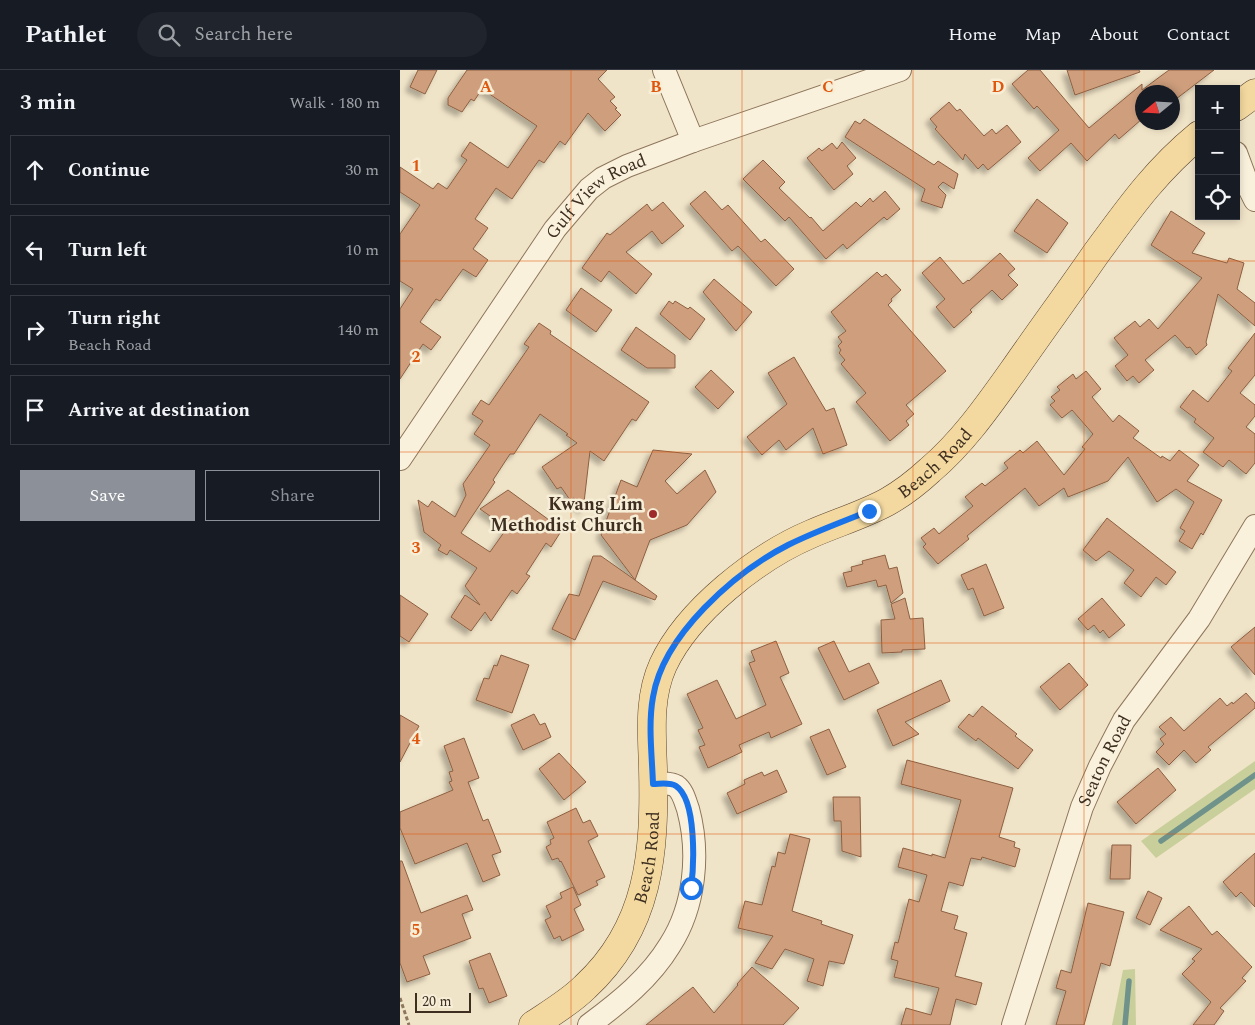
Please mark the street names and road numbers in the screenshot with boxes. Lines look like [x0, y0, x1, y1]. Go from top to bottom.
street label: Gulf View Road [539, 146, 650, 244]
street label: Beach Road [892, 422, 979, 505]
street label: Seaton Road [1070, 710, 1138, 811]
street label: Beach Road [626, 811, 667, 908]

